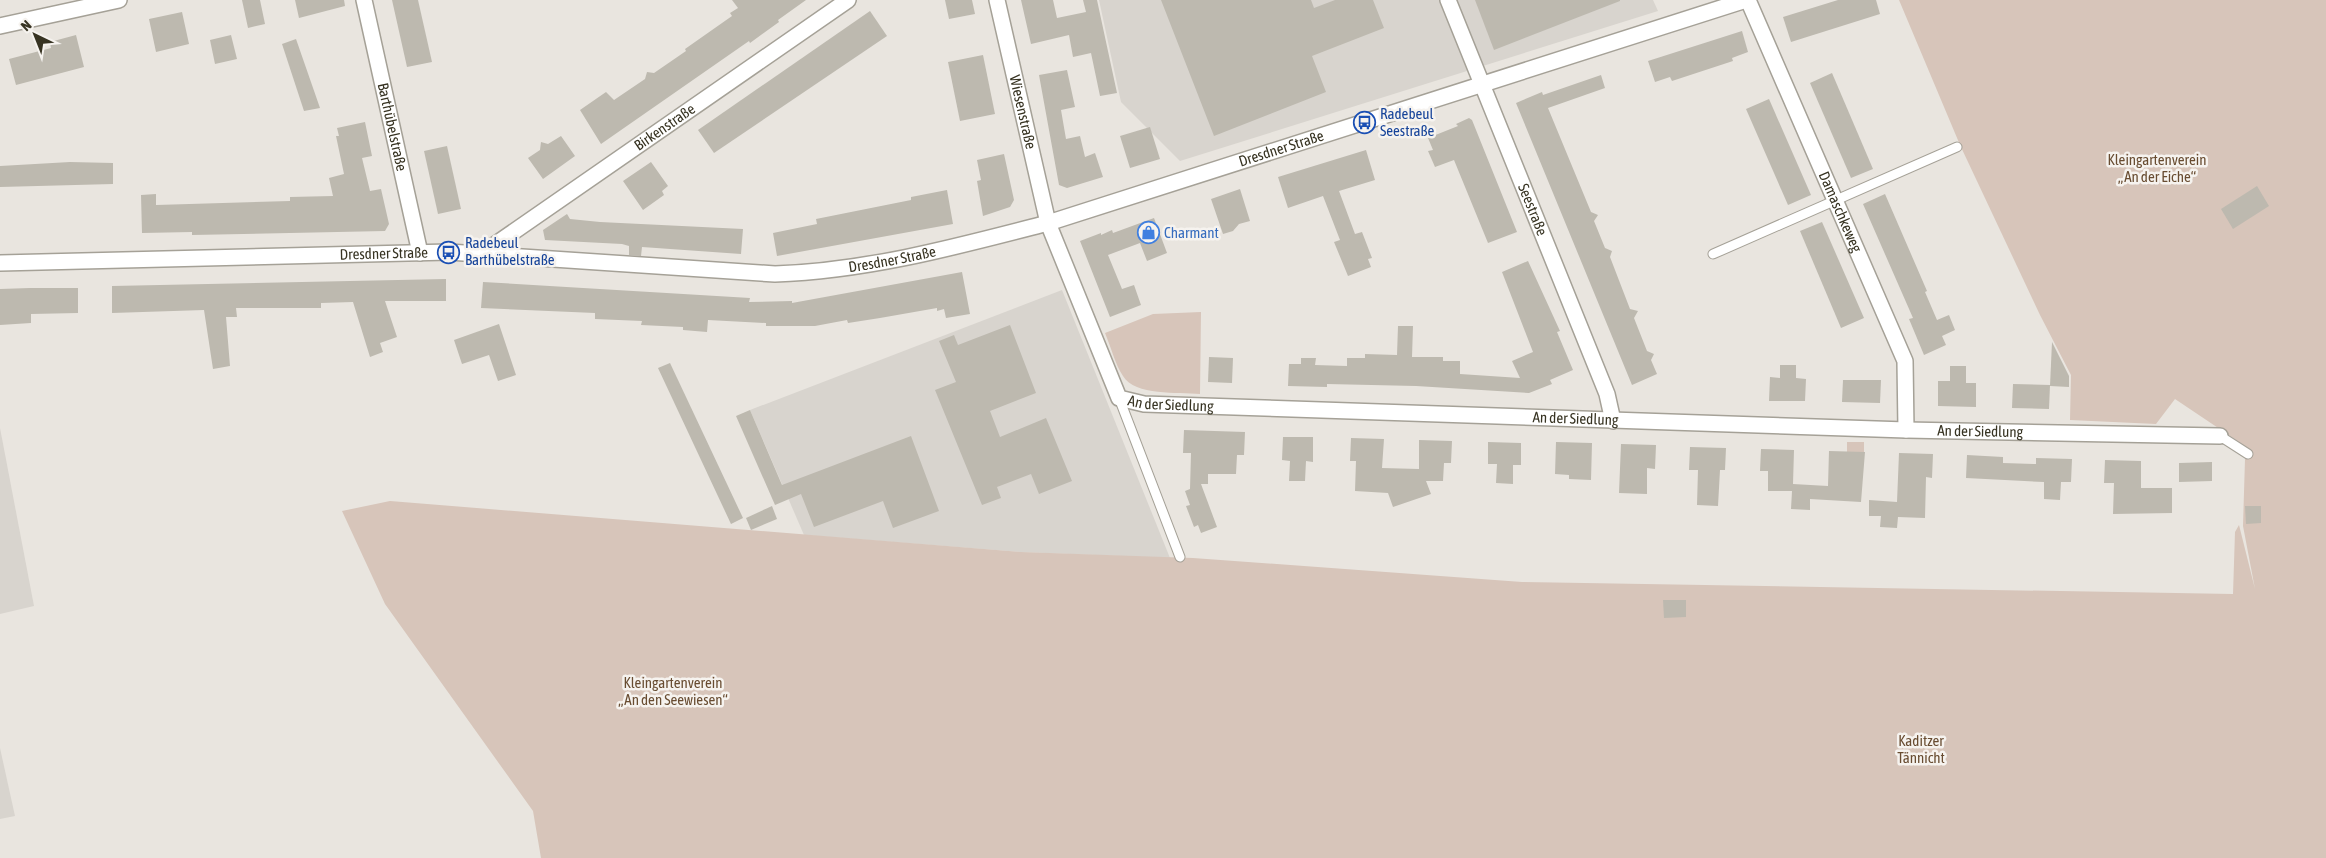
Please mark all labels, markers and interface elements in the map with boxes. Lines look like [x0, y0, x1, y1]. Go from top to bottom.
north arrow [10, 10, 60, 60]
text: N [18, 17, 35, 34]
street label: Wiesenstraße [1006, 73, 1040, 151]
street label: Barthübelstraße [375, 81, 411, 173]
street label: Birkenstraße [631, 100, 698, 154]
place label: Radebeul Seestraße [1380, 105, 1435, 139]
bus stop icon: Radebeul Seestraße [1352, 111, 1376, 135]
street label: Dresdner Straße [1236, 126, 1326, 170]
park label: Kleingartenverein „An der Eiche“ [2107, 151, 2207, 185]
street label: Damaschkeweg [1816, 169, 1866, 255]
street label: Seestraße [1515, 181, 1551, 238]
shop icon: Charmant [1136, 221, 1160, 245]
place label: Charmant [1164, 224, 1219, 241]
place label: Radebeul Barthübelstraße [465, 234, 555, 268]
bus stop icon: Radebeul Barthübelstraße [437, 240, 461, 264]
street label: Dresdner Straße [847, 242, 937, 275]
street label: Dresdner Straße [340, 244, 428, 263]
street label: An der Siedlung [1126, 391, 1214, 414]
street label: An der Siedlung [1532, 408, 1619, 428]
street label: An der Siedlung [1937, 422, 2024, 440]
park label: Kleingartenverein „An den Seewiesen“ [618, 674, 728, 708]
park label: Kaditzer Tännicht [1897, 732, 1945, 766]

